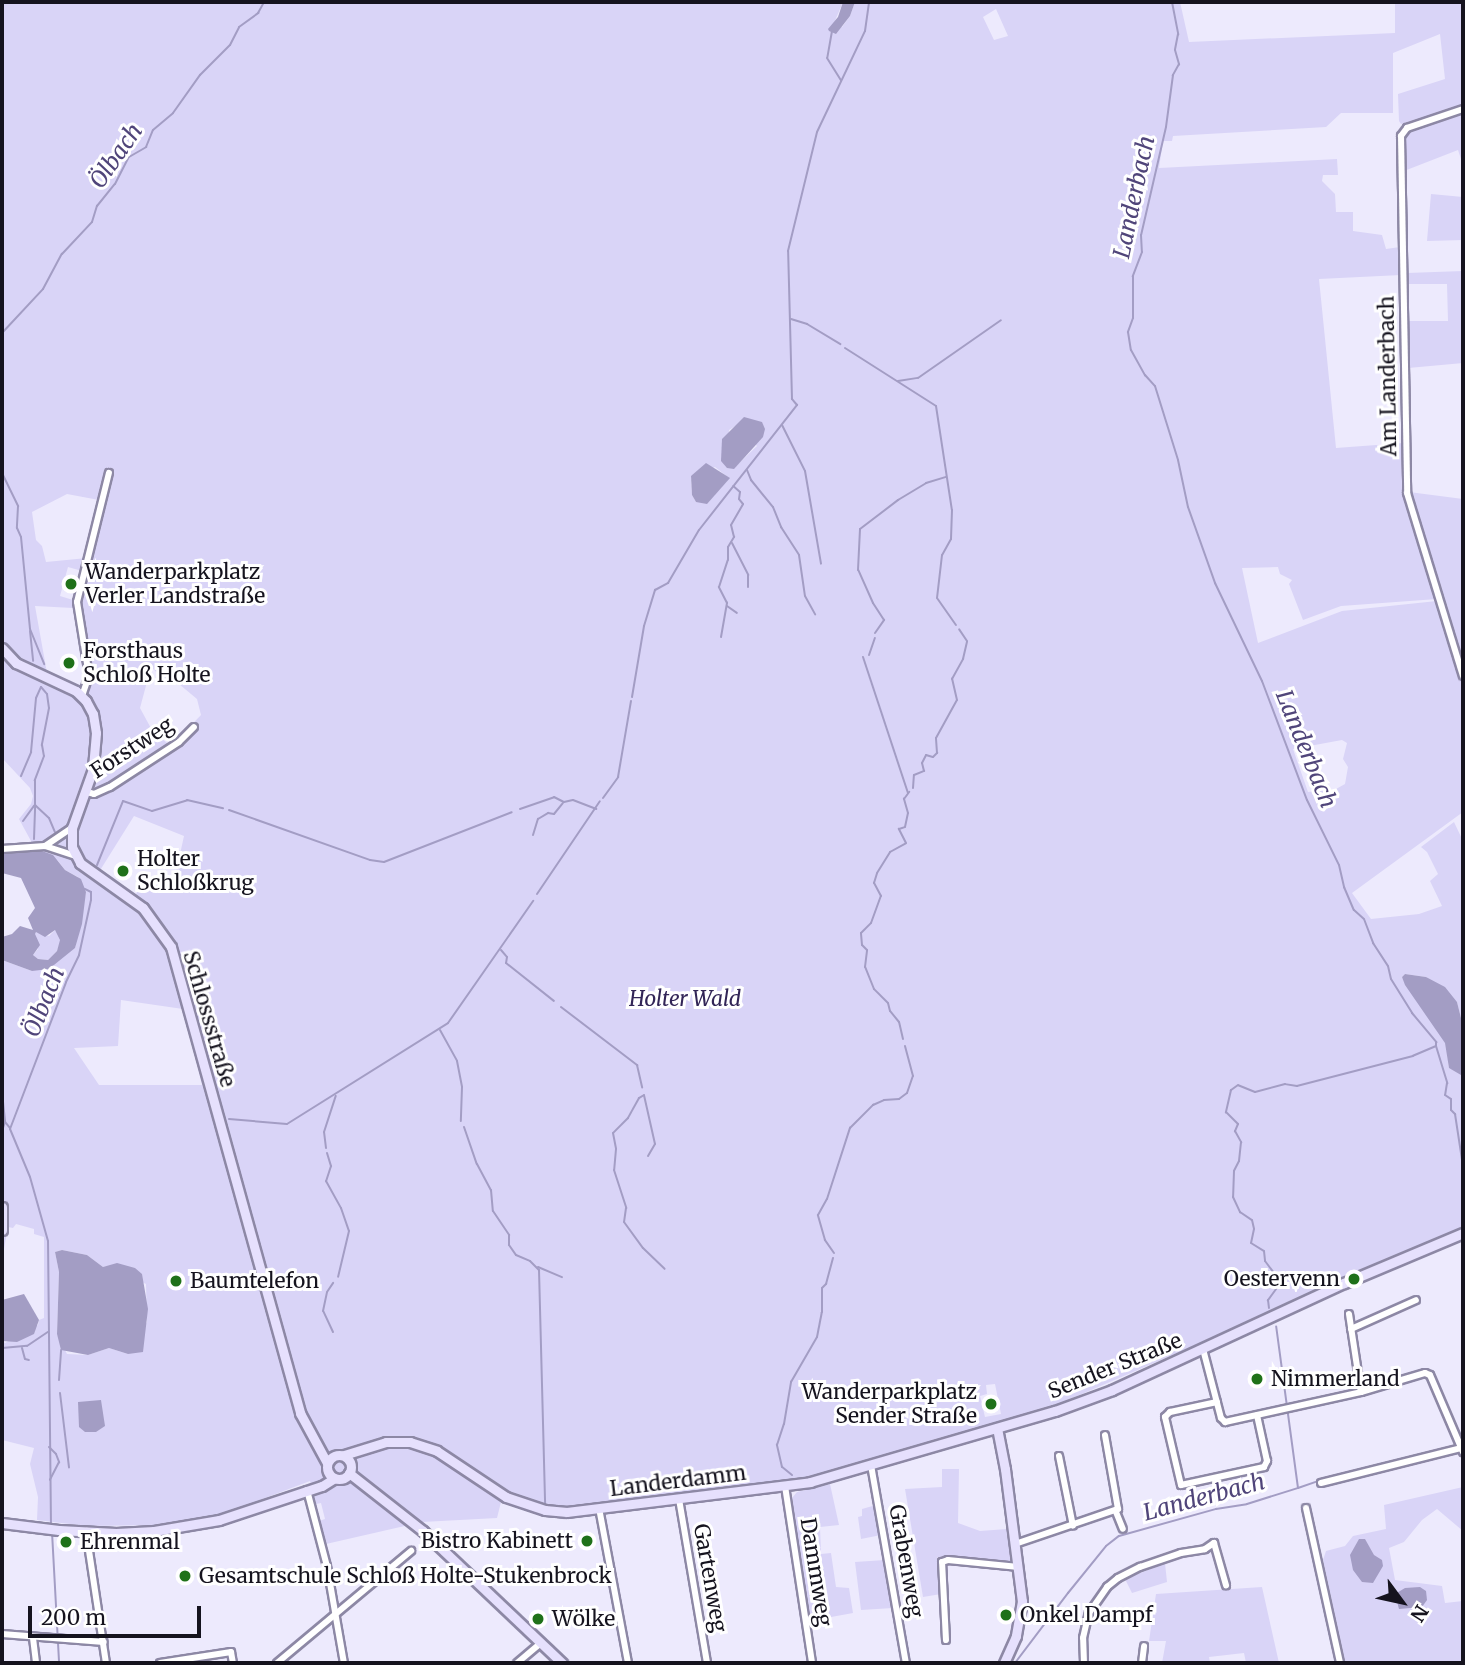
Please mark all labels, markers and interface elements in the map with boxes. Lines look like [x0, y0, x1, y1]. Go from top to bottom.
water label: Ölbach [84, 118, 148, 194]
water label: Landerbach [1108, 133, 1160, 261]
street label: Am Landerbach [1374, 295, 1402, 457]
place label: Wanderparkplatz Verler Landstraße [85, 559, 265, 609]
marker: Wanderparkplatz Verler Landstraße [63, 576, 79, 592]
place label: Forsthaus Schloß Holte [83, 638, 210, 688]
marker: Forsthaus Schloß Holte [61, 655, 77, 671]
water label: Landerbach [1270, 686, 1342, 812]
street label: Forstweg [86, 712, 178, 784]
place label: Holter Schloßkrug [137, 846, 254, 896]
marker: Holter Schloßkrug [115, 863, 131, 879]
street label: Schlossstraße [178, 948, 240, 1090]
water label: Ölbach [18, 963, 70, 1041]
park label: Holter Wald [629, 986, 741, 1012]
place label: Oestervenn [1224, 1266, 1340, 1292]
place label: Baumtelefon [190, 1268, 319, 1294]
marker: Oestervenn [1346, 1271, 1362, 1287]
marker: Baumtelefon [168, 1273, 184, 1289]
street label: Sender Straße [1045, 1328, 1185, 1404]
place label: Nimmerland [1271, 1366, 1400, 1392]
marker: Nimmerland [1249, 1371, 1265, 1387]
place label: Wanderparkplatz Sender Straße [802, 1379, 977, 1429]
marker: Wanderparkplatz Sender Straße [983, 1396, 999, 1412]
street label: Landerdamm [608, 1460, 748, 1502]
water label: Landerbach [1140, 1468, 1268, 1526]
street label: Grabenweg [884, 1503, 928, 1619]
street label: Dammweg [795, 1516, 837, 1628]
street label: Gartenweg [688, 1522, 732, 1634]
place label: Bistro Kabinett [421, 1528, 573, 1554]
place label: Ehrenmal [80, 1529, 180, 1555]
marker: Bistro Kabinett [579, 1533, 595, 1549]
marker: Ehrenmal [58, 1534, 74, 1550]
place label: Gesamtschule Schloß Holte-Stukenbrock [199, 1563, 612, 1589]
north arrow [1367, 1567, 1437, 1637]
marker: Gesamtschule Schloß Holte-Stukenbrock [177, 1568, 193, 1584]
scale bar [32, 1592, 205, 1636]
text: N [1405, 1601, 1434, 1626]
place label: Onkel Dampf [1020, 1602, 1153, 1628]
text: 200 m [41, 1604, 106, 1631]
place label: Wölke [552, 1606, 615, 1632]
marker: Onkel Dampf [998, 1607, 1014, 1623]
marker: Wölke [530, 1611, 546, 1627]

